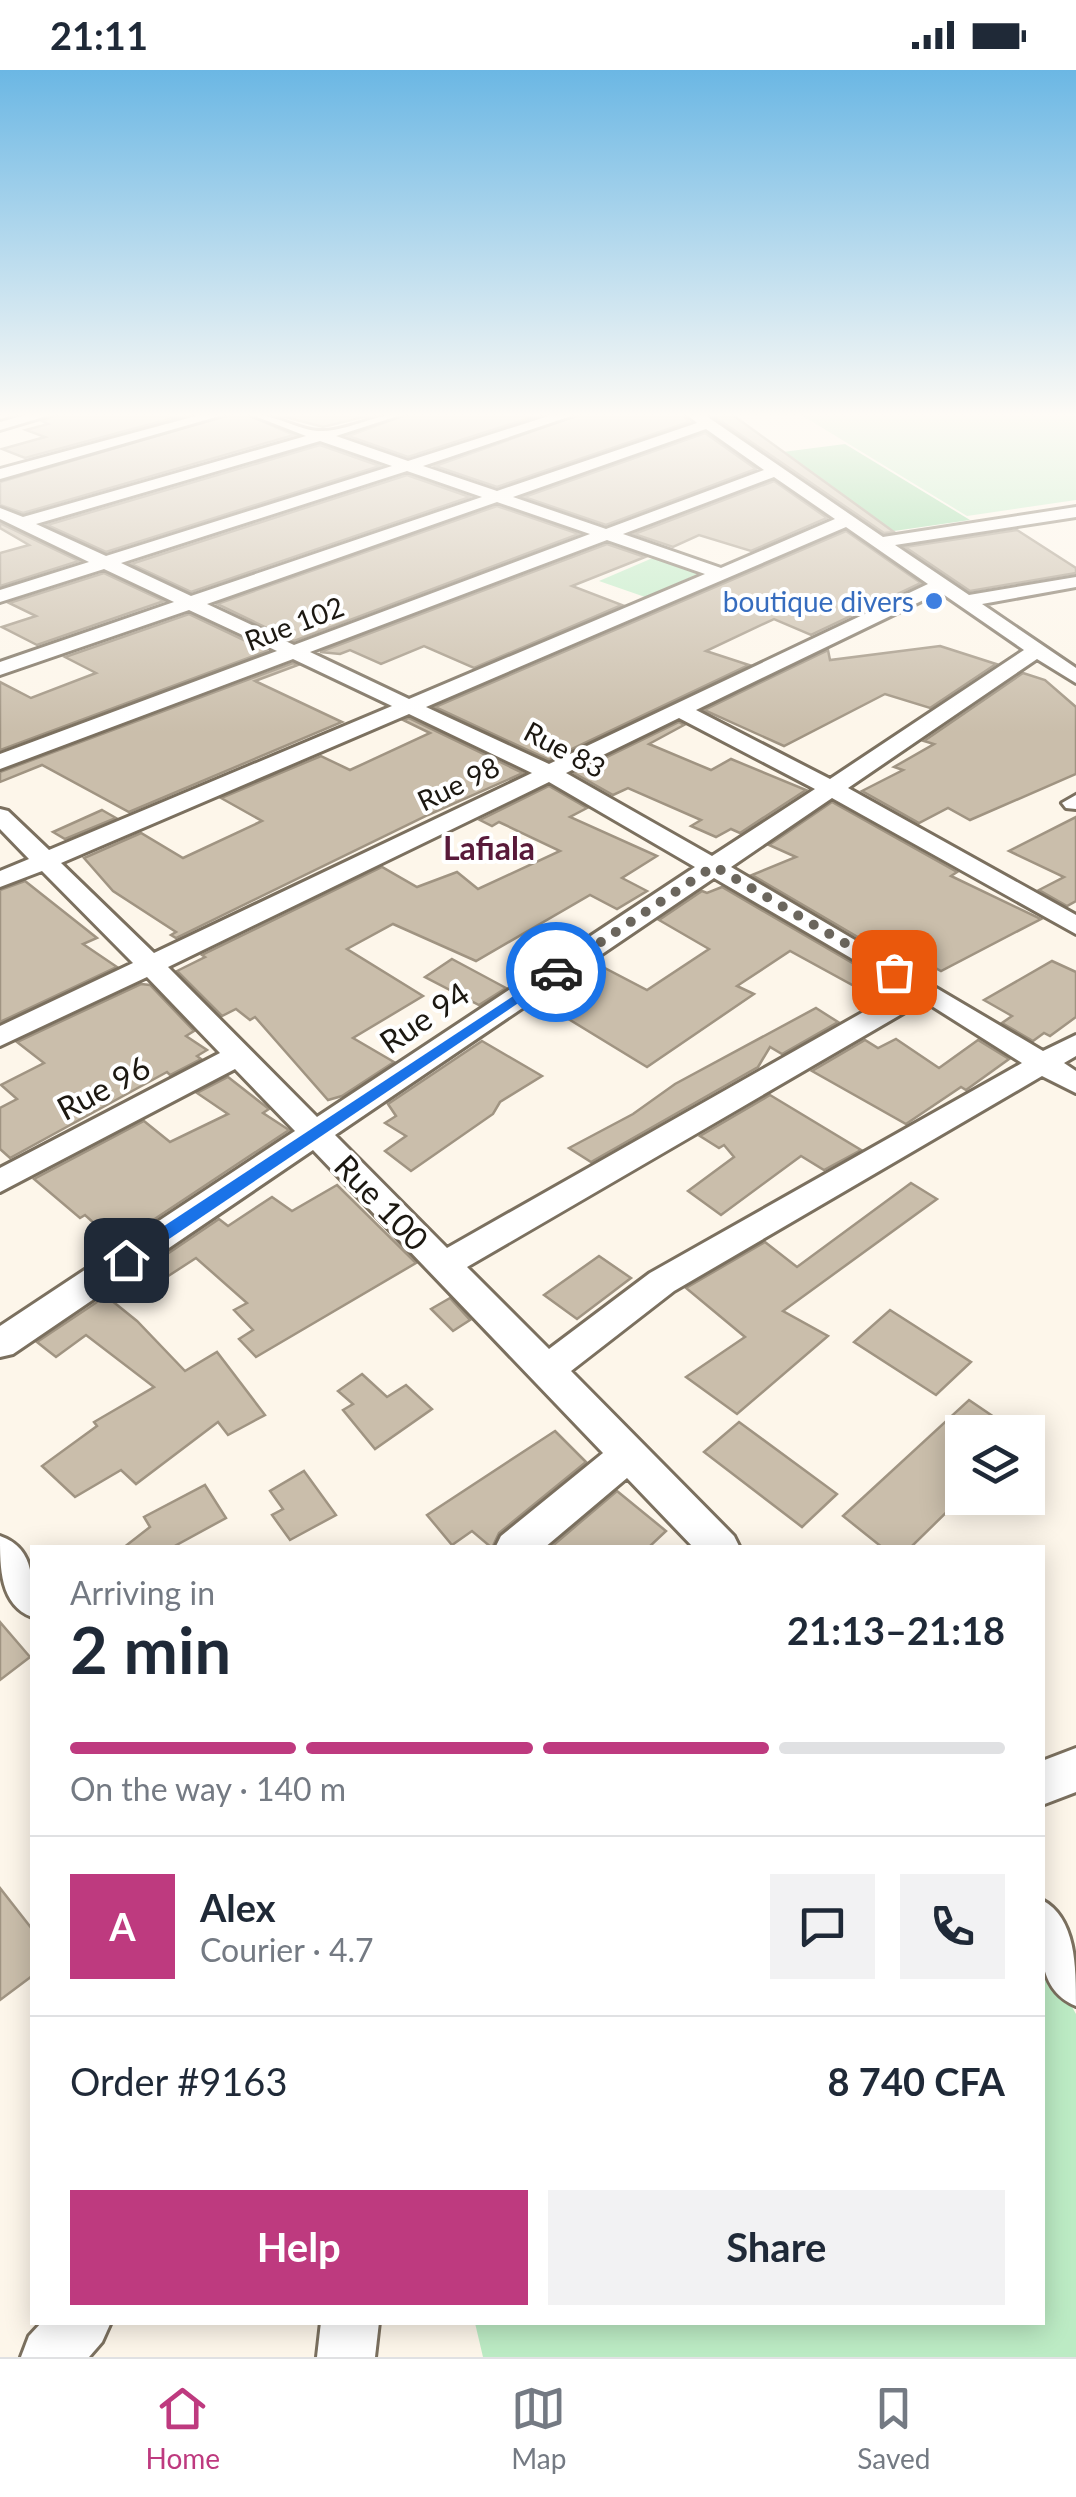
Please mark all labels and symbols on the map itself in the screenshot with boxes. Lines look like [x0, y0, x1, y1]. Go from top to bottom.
place label: boutique divers [723, 584, 914, 618]
street label: Rue 102 [240, 589, 348, 657]
marker: boutique divers [923, 590, 945, 612]
street label: Rue 83 [519, 714, 611, 784]
street label: Rue 98 [411, 749, 505, 817]
district label: Lafiala [443, 828, 535, 867]
courier [506, 922, 606, 1022]
pin [852, 930, 937, 1015]
street label: Rue 94 [372, 973, 476, 1061]
street label: Rue 96 [50, 1046, 156, 1128]
street label: Rue 100 [327, 1146, 437, 1258]
pin [84, 1218, 169, 1303]

